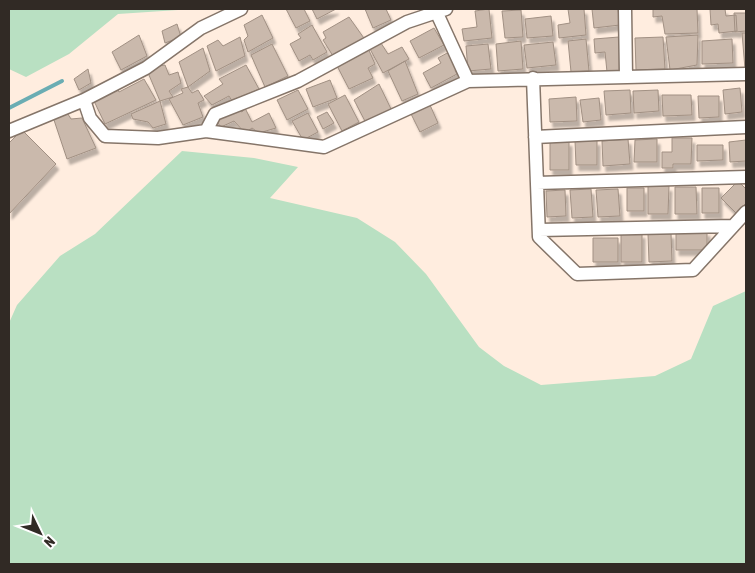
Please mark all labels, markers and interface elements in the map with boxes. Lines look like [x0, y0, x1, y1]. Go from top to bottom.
north arrow [15, 508, 65, 558]
text: N [41, 533, 58, 550]

